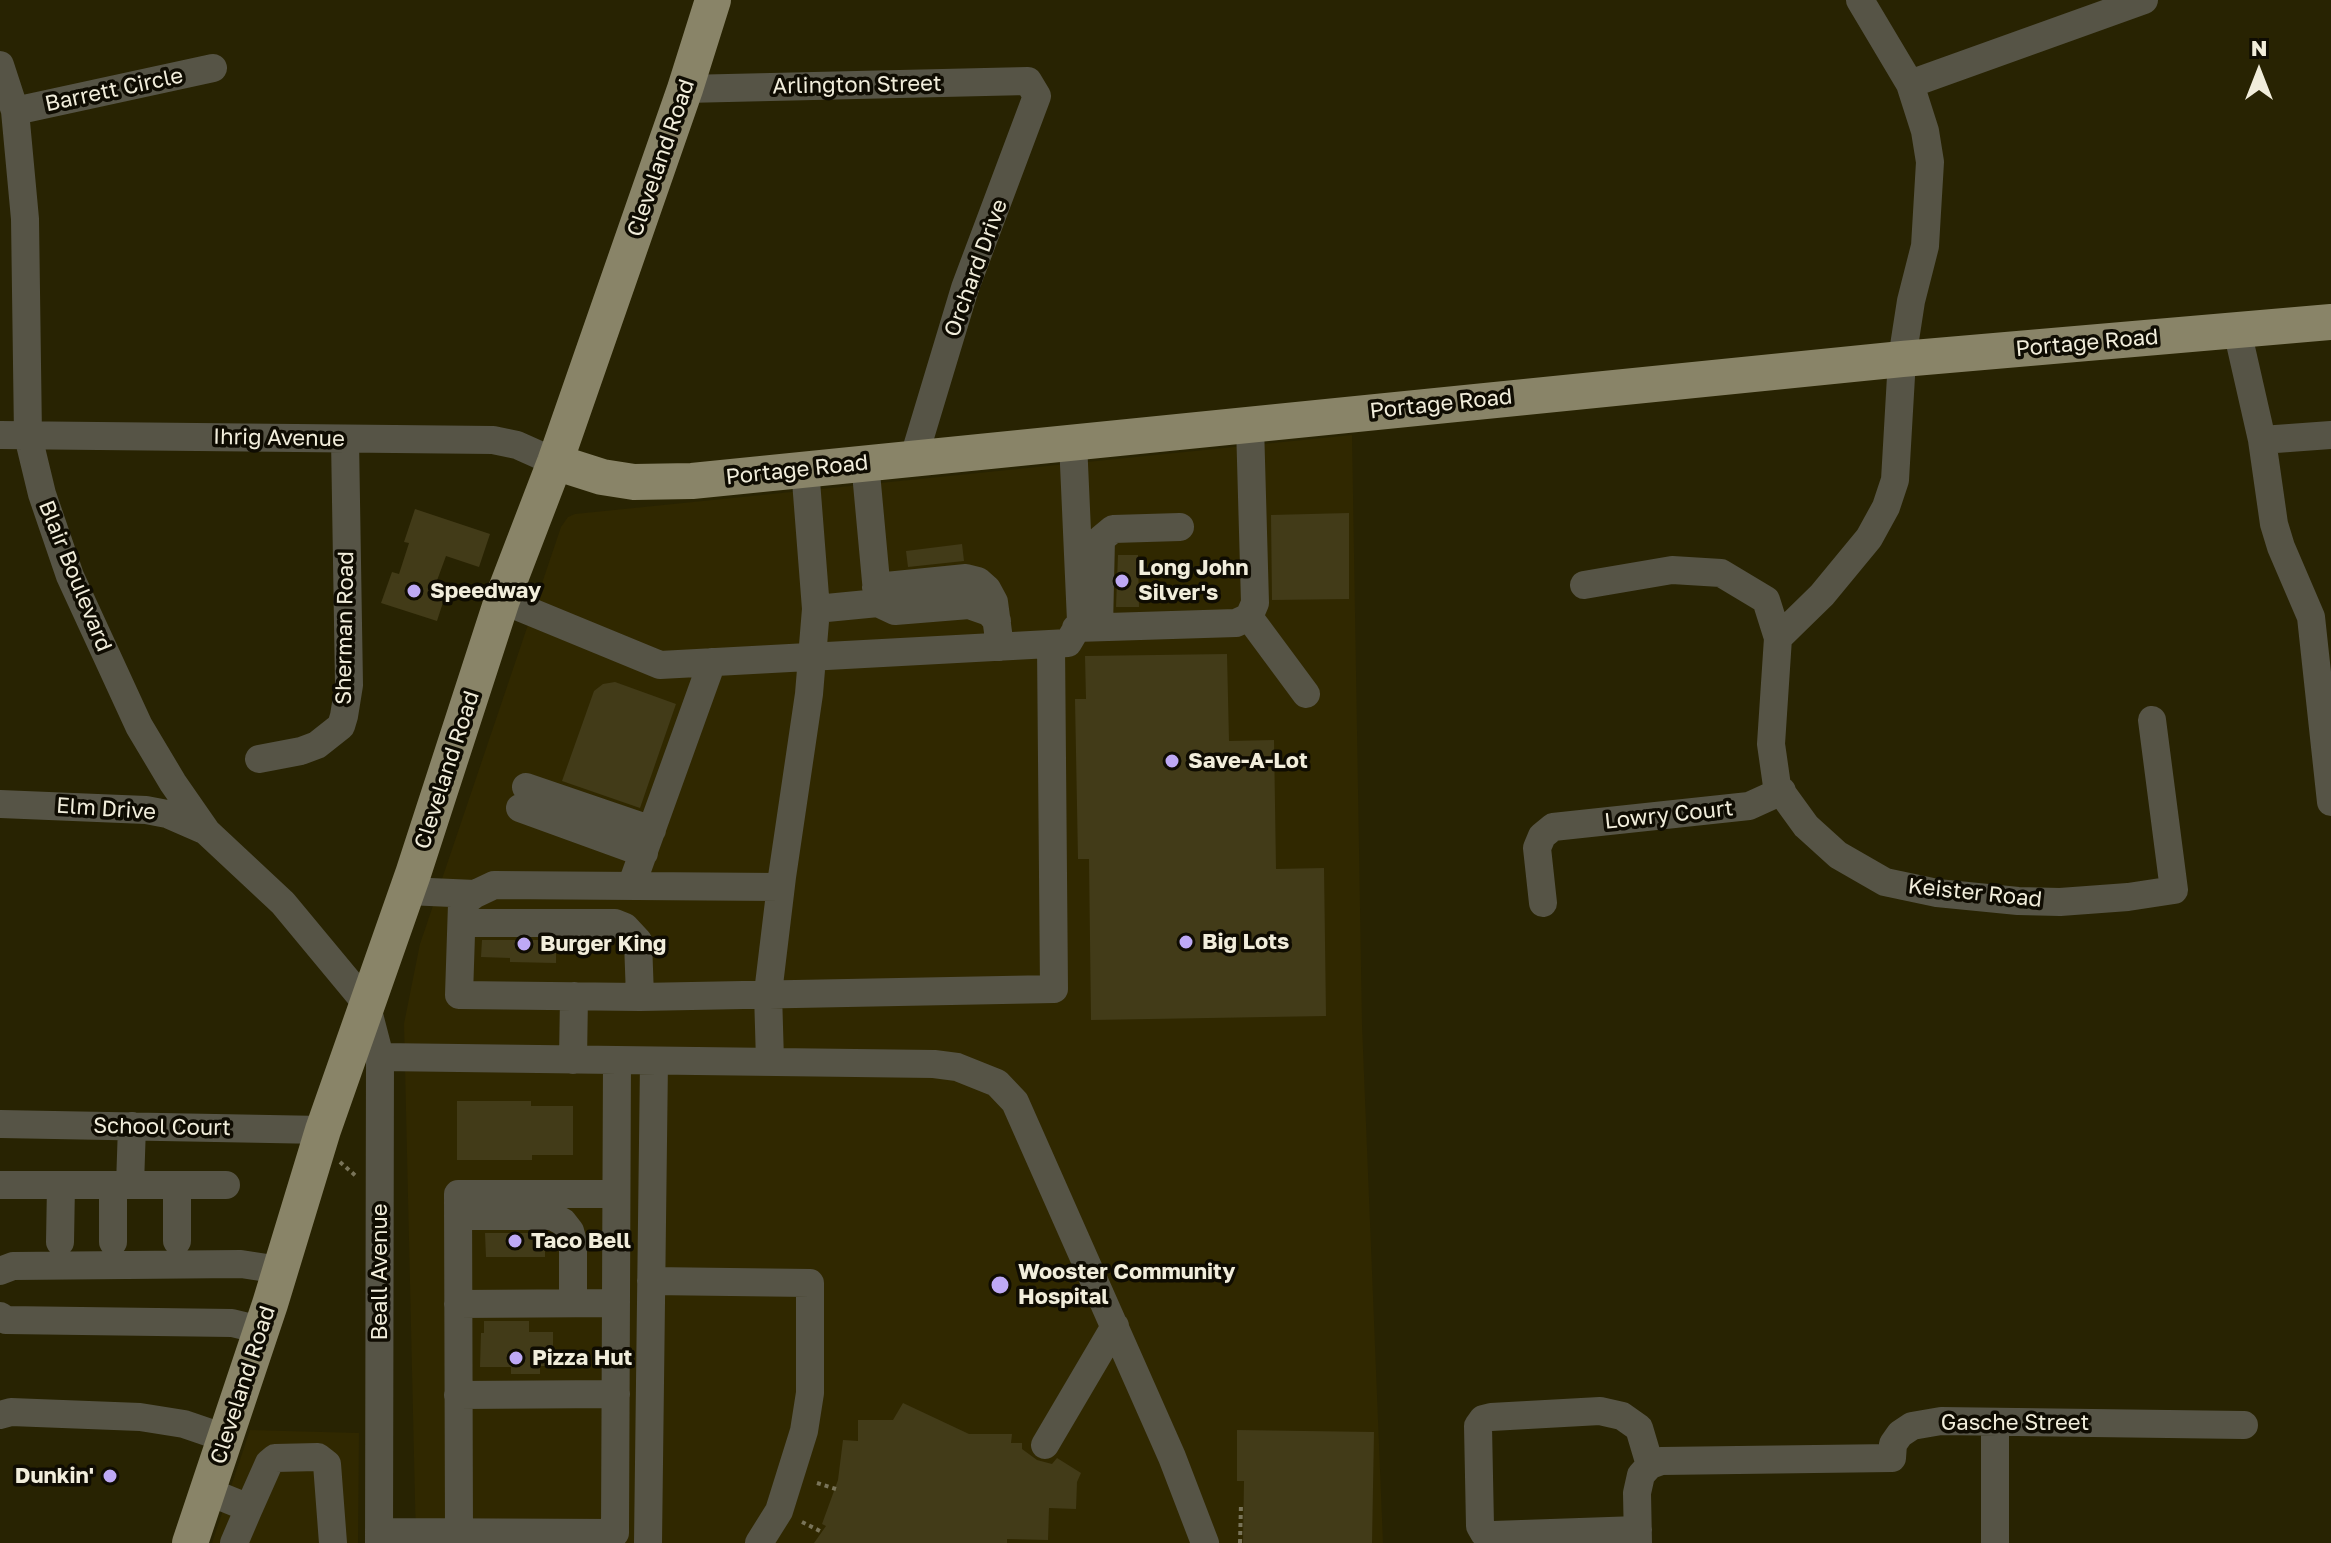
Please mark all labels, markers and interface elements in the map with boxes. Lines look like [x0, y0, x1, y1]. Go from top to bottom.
north arrow [2219, 32, 2299, 112]
text: N [2251, 34, 2267, 61]
street label: Barrett Circle [43, 62, 185, 118]
street label: Arlington Street [772, 70, 942, 100]
street label: Cleveland Road [622, 76, 700, 240]
street label: Orchard Drive [939, 196, 1013, 340]
street label: Portage Road [2014, 324, 2160, 362]
street label: Portage Road [1368, 383, 1514, 425]
street label: Ihrig Avenue [213, 424, 345, 452]
street label: Portage Road [724, 449, 870, 491]
street label: Blair Boulevard [33, 497, 117, 655]
street label: Sherman Road [330, 551, 360, 705]
place label: Long John Silver's [1138, 555, 1248, 606]
marker: Long John Silver's [1113, 572, 1131, 590]
place label: Speedway [430, 578, 541, 604]
marker: Speedway [405, 582, 423, 600]
street label: Cleveland Road [409, 688, 485, 852]
place label: Save-A-Lot [1188, 748, 1308, 774]
marker: Save-A-Lot [1163, 752, 1181, 770]
street label: Elm Drive [55, 792, 157, 826]
street label: Lowry Court [1603, 795, 1735, 835]
street label: Keister Road [1907, 873, 2043, 913]
place label: Big Lots [1202, 929, 1289, 955]
place label: Burger King [540, 931, 666, 957]
marker: Big Lots [1177, 933, 1195, 951]
marker: Burger King [515, 935, 533, 953]
street label: School Court [93, 1113, 231, 1141]
street label: Beall Avenue [367, 1203, 393, 1341]
place label: Taco Bell [531, 1228, 631, 1254]
marker: Taco Bell [506, 1232, 524, 1250]
place label: Wooster Community Hospital [1018, 1259, 1235, 1310]
marker: Wooster Community Hospital [989, 1274, 1011, 1296]
street label: Cleveland Road [205, 1303, 281, 1467]
place label: Pizza Hut [532, 1345, 632, 1371]
marker: Pizza Hut [507, 1349, 525, 1367]
street label: Gasche Street [1941, 1410, 2089, 1436]
place label: Dunkin' [15, 1463, 94, 1489]
marker: Dunkin' [101, 1467, 119, 1485]

